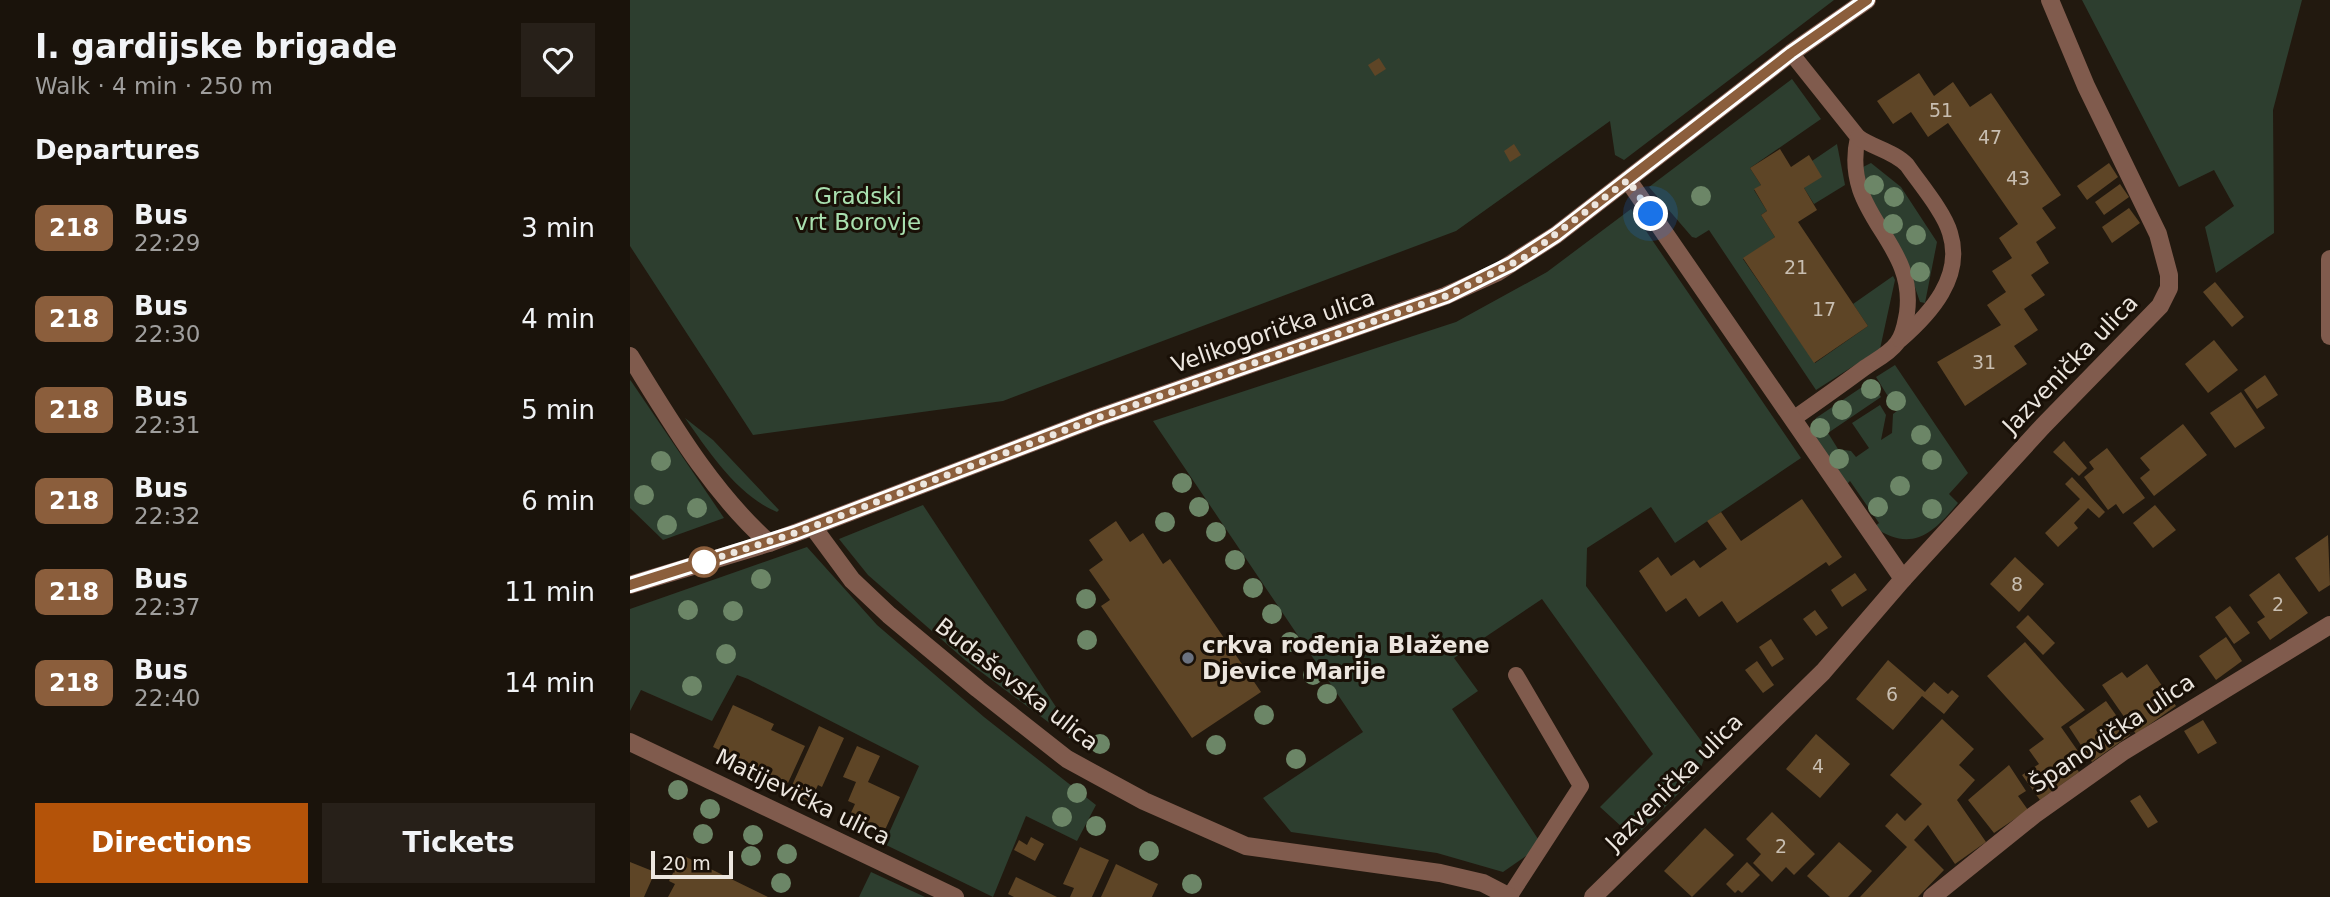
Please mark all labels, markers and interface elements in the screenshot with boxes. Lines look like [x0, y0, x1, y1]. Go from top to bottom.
button: heart [521, 23, 595, 97]
text: I. gardijske brigade [35, 27, 397, 66]
text: Walk · 4 min · 250 m [35, 73, 273, 99]
house number: 51 [1929, 99, 1953, 121]
house number: 47 [1978, 126, 2002, 148]
text: Departures [35, 135, 200, 165]
house number: 43 [2006, 167, 2030, 189]
park label: Gradski vrt Borovje [795, 183, 921, 235]
your location [1633, 196, 1668, 231]
text: Bus [134, 200, 188, 230]
text: 3 min [521, 213, 595, 243]
text: 218 [49, 214, 99, 242]
text: 22:29 [134, 230, 200, 256]
house number: 21 [1784, 256, 1808, 278]
street label: Velikogorička ulica [1168, 284, 1378, 378]
street label: Jazvenička ulica [1996, 289, 2143, 440]
text: Bus [134, 291, 188, 321]
house number: 17 [1812, 298, 1836, 320]
text: 4 min [521, 304, 595, 334]
text: 218 [49, 305, 99, 333]
text: 22:30 [134, 321, 200, 347]
house number: 31 [1972, 351, 1996, 373]
text: Bus [134, 382, 188, 412]
text: 5 min [521, 395, 595, 425]
text: 218 [49, 396, 99, 424]
text: 22:31 [134, 412, 200, 438]
text: Bus [134, 473, 188, 503]
text: 6 min [521, 486, 595, 516]
text: 218 [49, 487, 99, 515]
text: 22:32 [134, 503, 200, 529]
unlabelled marker [689, 547, 719, 577]
text: Bus [134, 564, 188, 594]
house number: 8 [2011, 573, 2023, 595]
text: 11 min [505, 577, 595, 607]
text: 218 [49, 578, 99, 606]
house number: 2 [2272, 593, 2284, 615]
text: 22:37 [134, 594, 200, 620]
street label: Budaševska ulica [931, 612, 1103, 756]
place label: crkva rođenja Blažene Djevice Marije [1202, 632, 1490, 684]
marker: crkva rođenja Blažene Djevice Marije [1180, 650, 1196, 666]
text: Bus [134, 655, 188, 685]
street label: Španovička ulica [2024, 667, 2199, 798]
text: 14 min [505, 668, 595, 698]
text: 218 [49, 669, 99, 697]
house number: 6 [1886, 683, 1898, 705]
text: 22:40 [134, 685, 200, 711]
street label: Jazvenička ulica [1599, 708, 1748, 857]
street label: Matijevička ulica [711, 743, 895, 851]
house number: 4 [1812, 755, 1824, 777]
button: Directions [35, 803, 308, 883]
button: Tickets [322, 803, 595, 883]
house number: 2 [1775, 835, 1787, 857]
scale bar [651, 848, 733, 880]
text: 20 m [662, 852, 711, 874]

